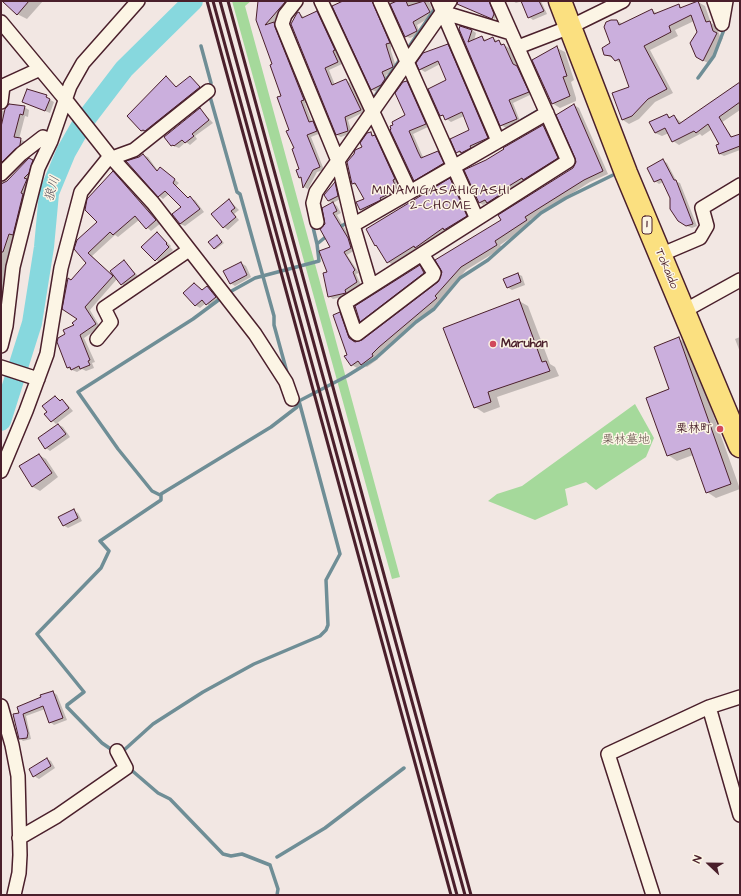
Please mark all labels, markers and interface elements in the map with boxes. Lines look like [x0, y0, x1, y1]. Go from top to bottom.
water label: 狼川 [42, 174, 64, 204]
district label: MINAMIGASAHIGASHI 2-CHOME [372, 183, 510, 214]
road number: 1 [642, 216, 652, 234]
street label: Tokaido [651, 247, 681, 291]
place label: Maruhan [501, 337, 548, 351]
marker: Maruhan [488, 339, 498, 349]
place label: 栗林町 [676, 422, 712, 436]
marker: 栗林町 [715, 424, 725, 434]
park label: 栗林墓地 [602, 433, 650, 447]
north arrow [689, 844, 729, 884]
text: N [689, 853, 706, 865]

